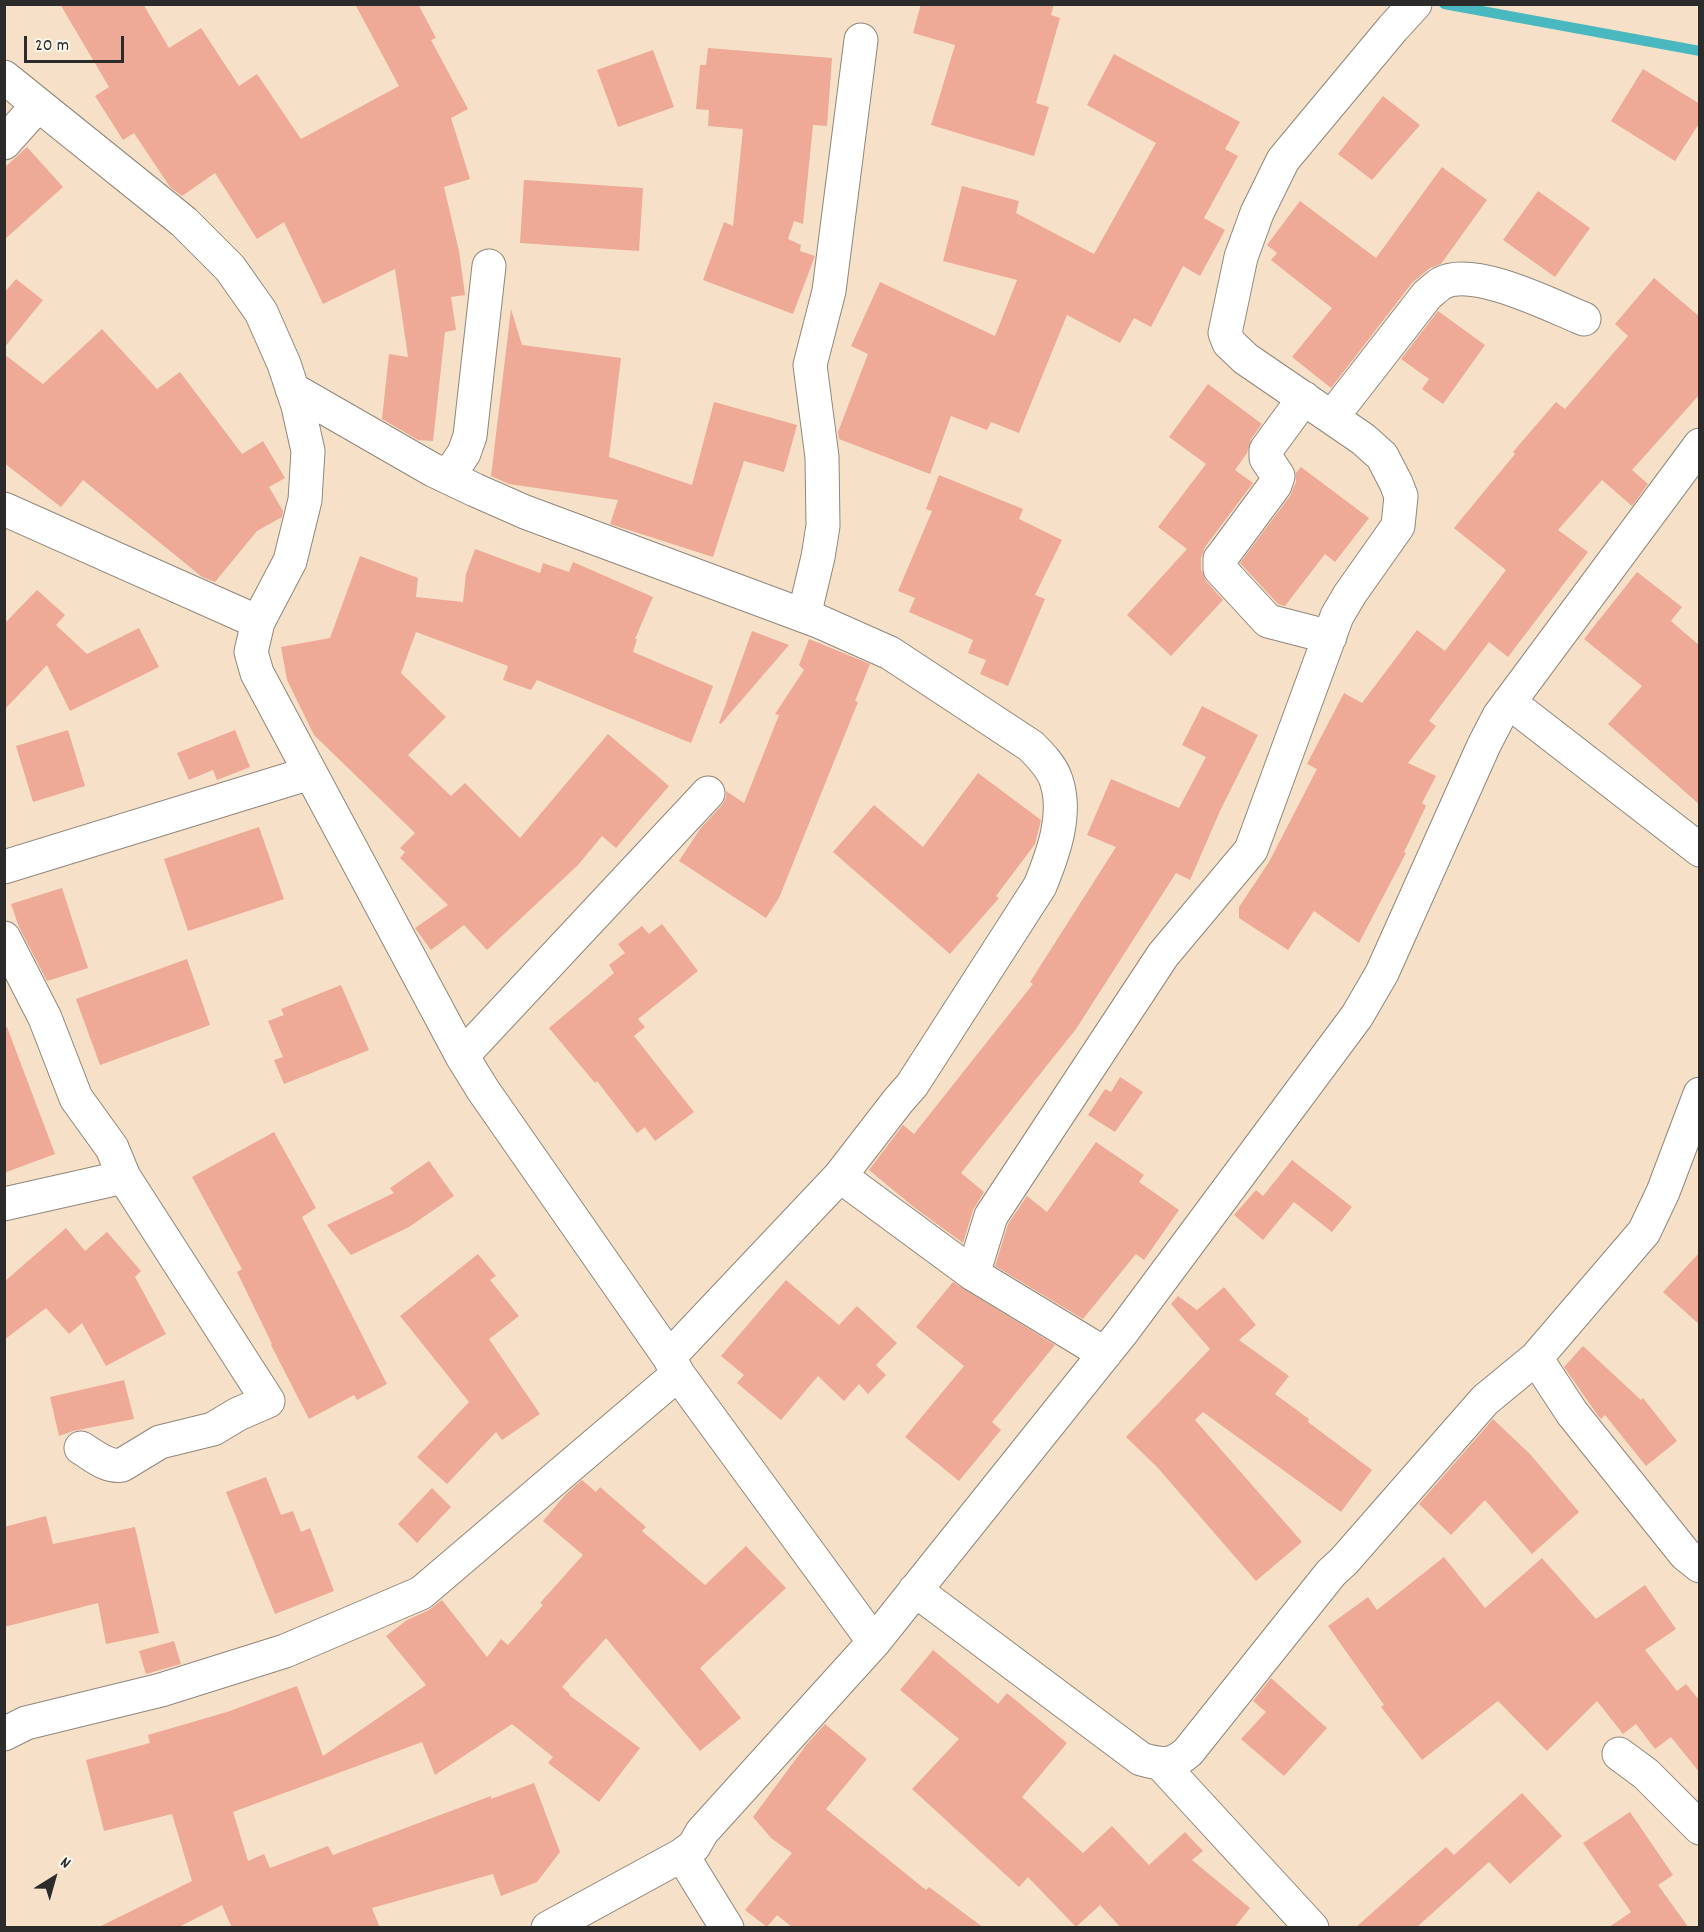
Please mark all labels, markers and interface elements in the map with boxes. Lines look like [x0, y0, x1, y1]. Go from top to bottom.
scale bar [27, 24, 128, 62]
text: 20 m [35, 34, 69, 59]
north arrow [24, 1848, 84, 1908]
text: N [55, 1852, 75, 1875]

